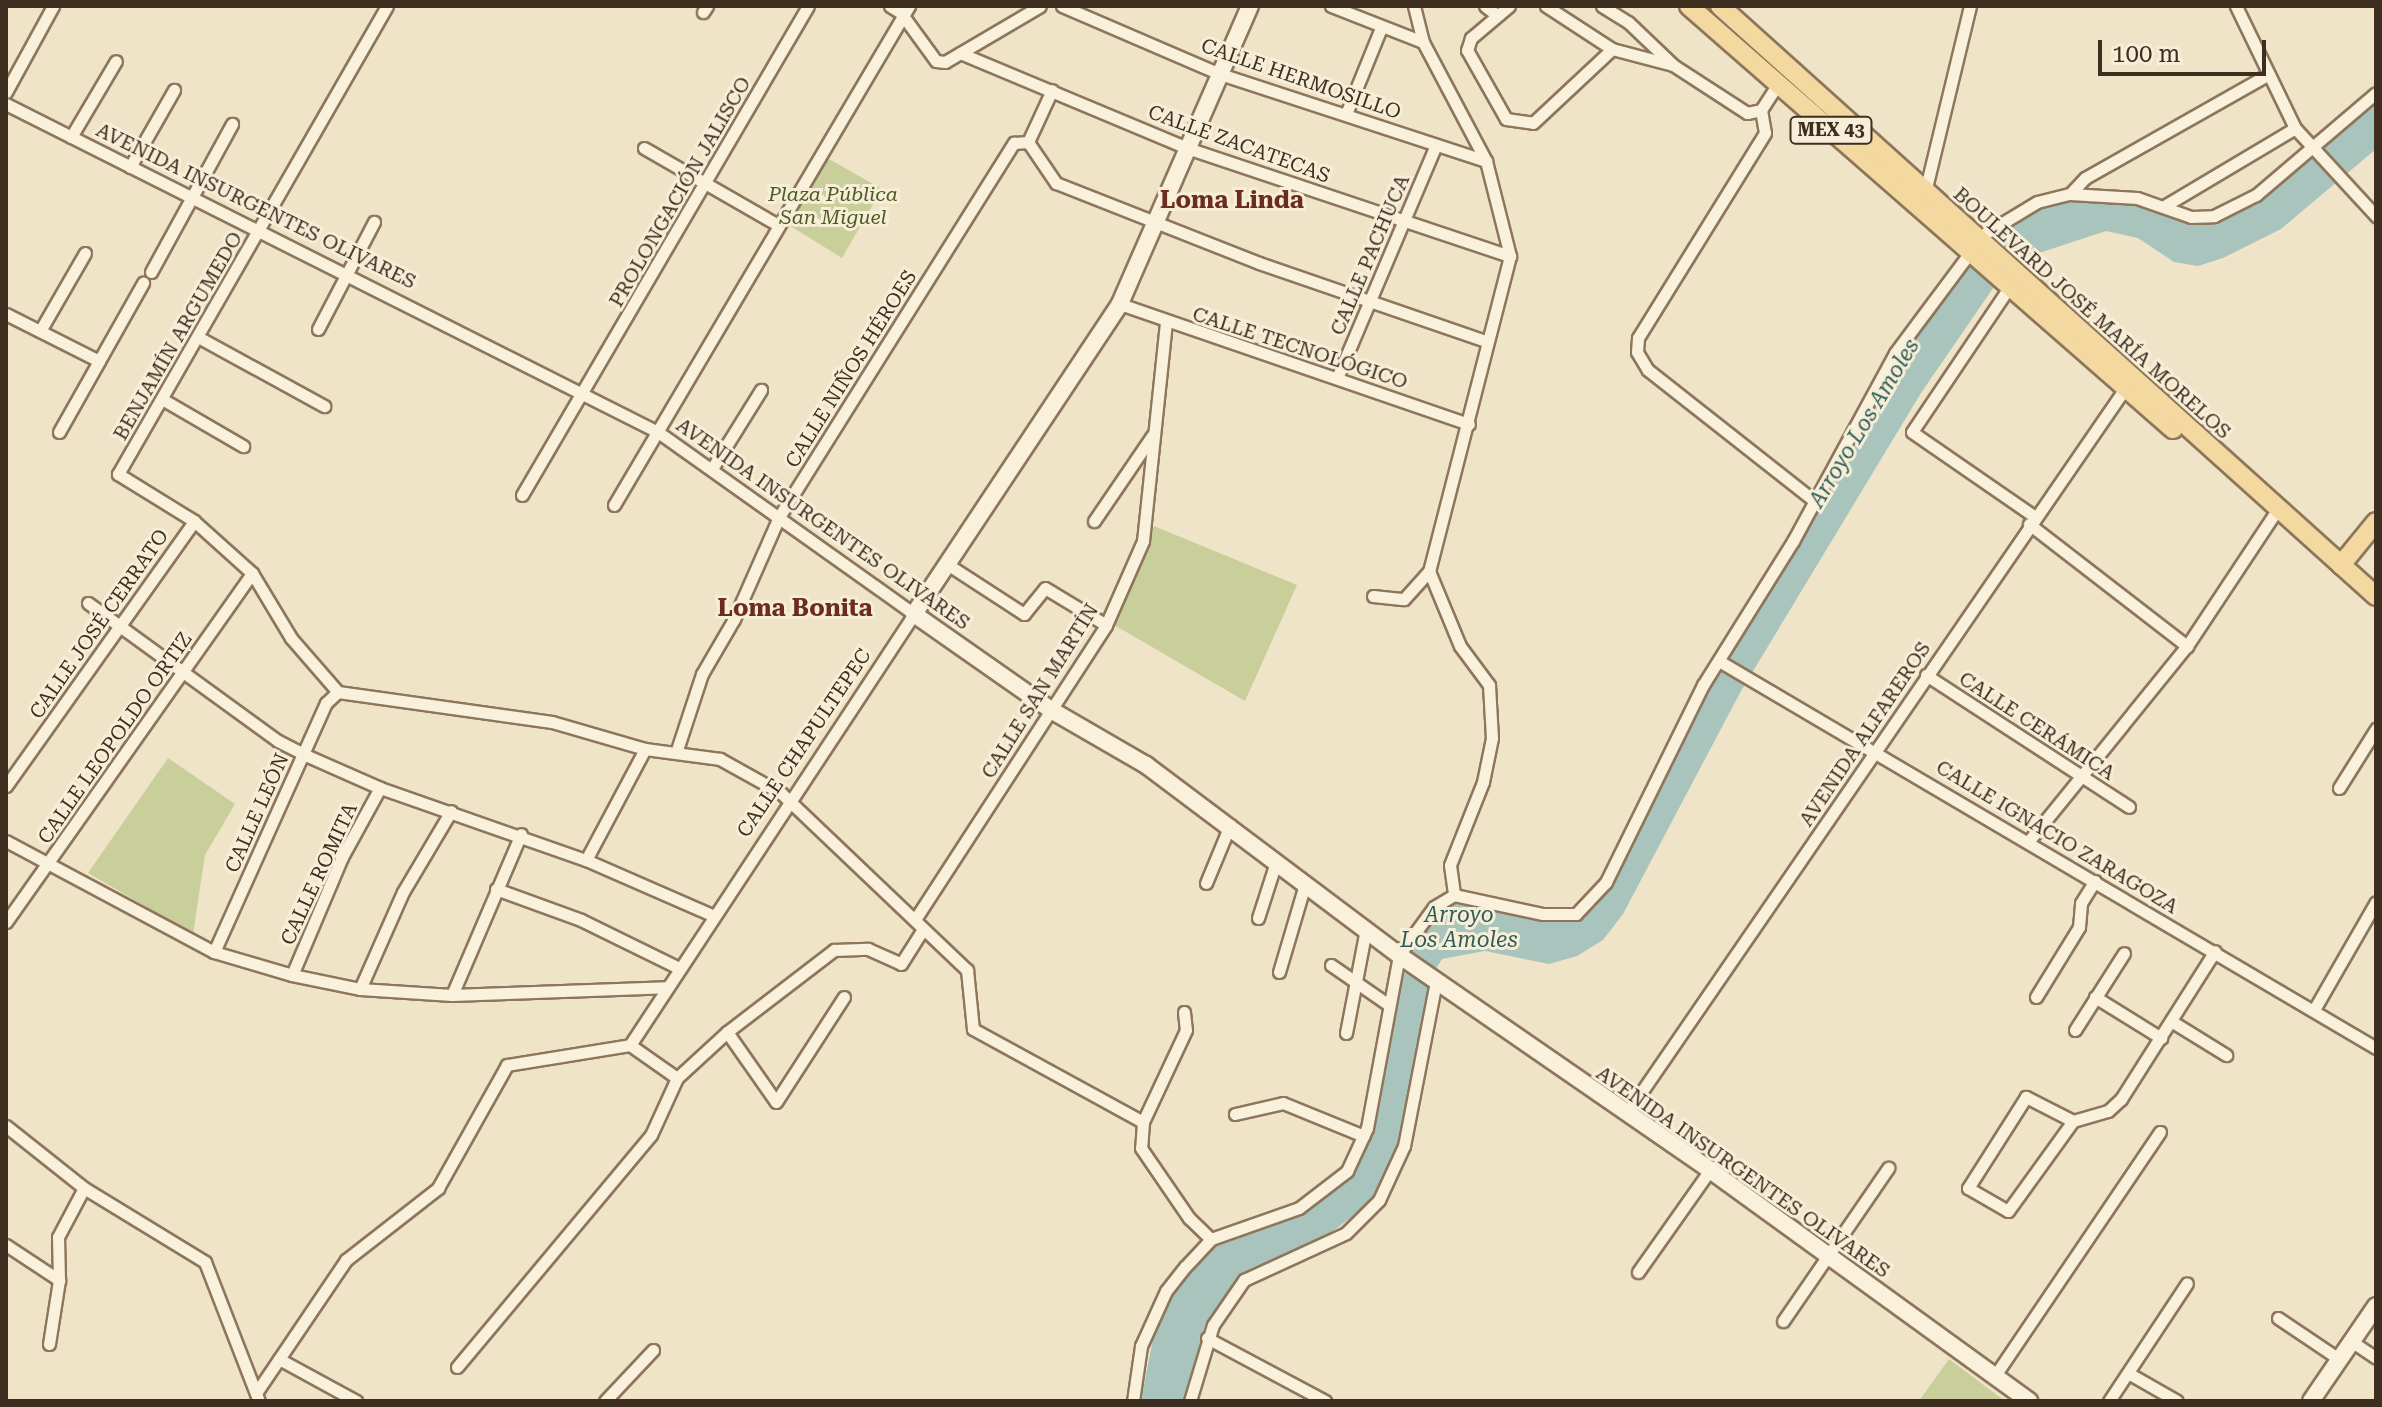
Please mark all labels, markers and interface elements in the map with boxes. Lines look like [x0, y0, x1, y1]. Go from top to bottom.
scale bar [2102, 24, 2270, 74]
street label: CALLE HERMOSILLO [1198, 34, 1404, 124]
text: 100 m [2112, 40, 2180, 68]
street label: PROLONGACIÓN JALISCO [604, 73, 756, 311]
street label: CALLE ZACATECAS [1145, 100, 1333, 188]
road number: MEX 43 [1789, 116, 1873, 144]
street label: AVENIDA INSURGENTES OLIVARES [92, 118, 420, 294]
street label: CALLE PACHUCA [1325, 171, 1415, 339]
park label: Plaza Pública San Miguel [768, 182, 898, 229]
street label: BOULEVARD JOSÉ MARÍA MORELOS [1948, 182, 2236, 444]
district label: Loma Linda [1160, 187, 1304, 215]
street label: BENJAMÍN ARGUMEDO [108, 228, 248, 444]
street label: CALLE NIÑOS HÉROES [780, 266, 922, 472]
street label: CALLE TECNOLÓGICO [1189, 302, 1411, 394]
water label: Arroyo Los Amoles [1803, 334, 1925, 512]
street label: AVENIDA INSURGENTES OLIVARES [672, 413, 974, 635]
street label: CALLE JOSÉ CERRATO [24, 525, 174, 723]
district label: Loma Bonita [717, 595, 873, 623]
street label: CALLE SAN MARTÍN [976, 599, 1104, 783]
street label: CALLE LEOPOLDO ORTIZ [33, 628, 197, 848]
street label: AVENIDA ALFAREROS [1794, 637, 1936, 831]
street label: CALLE CHAPULTEPEC [732, 644, 876, 842]
street label: CALLE CERÁMICA [1955, 667, 2119, 785]
street label: CALLE LEÓN [220, 750, 294, 876]
street label: CALLE IGNACIO ZARAGOZA [1932, 755, 2182, 919]
street label: CALLE ROMITA [276, 799, 362, 949]
water label: Arroyo Los Amoles [1400, 901, 1518, 952]
street label: AVENIDA INSURGENTES OLIVARES [1592, 1061, 1894, 1283]

